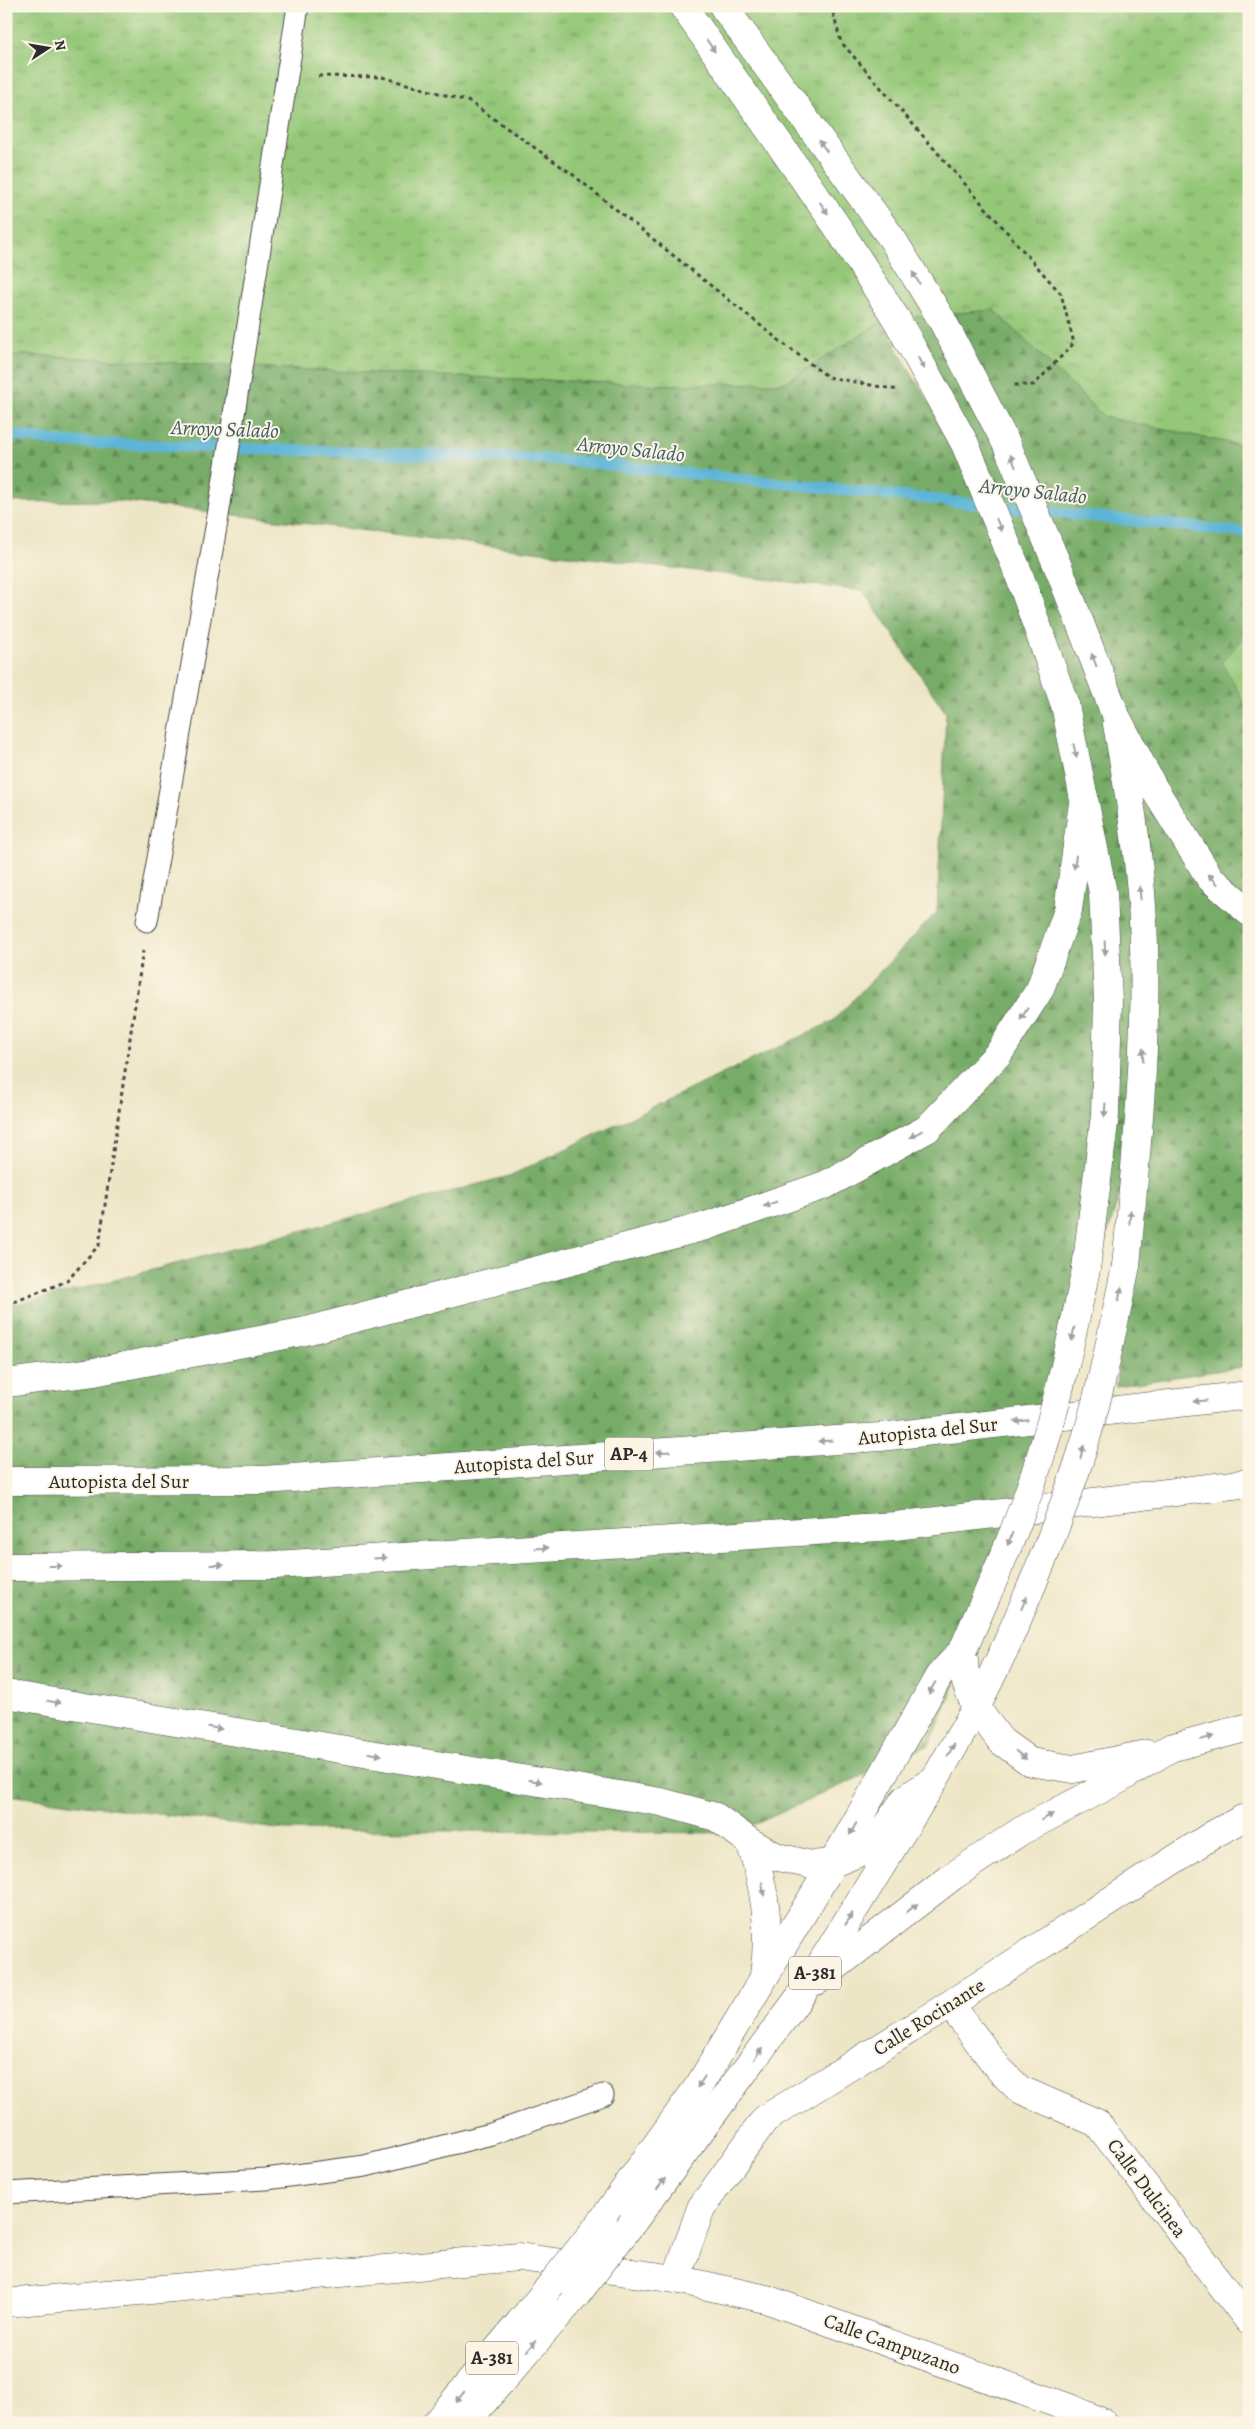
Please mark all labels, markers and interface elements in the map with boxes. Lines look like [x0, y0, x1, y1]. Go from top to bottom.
north arrow [22, 22, 72, 72]
text: N [50, 38, 71, 52]
one-way arrow [706, 39, 716, 53]
one-way arrow [818, 139, 828, 153]
one-way arrow [819, 201, 829, 215]
one-way arrow [912, 272, 921, 285]
one-way arrow [916, 356, 925, 370]
water label: Arroyo Salado [170, 413, 279, 445]
water label: Arroyo Salado [575, 429, 686, 469]
one-way arrow [1009, 454, 1017, 468]
water label: Arroyo Salado [977, 471, 1088, 511]
one-way arrow [995, 518, 1003, 532]
one-way arrow [1090, 653, 1098, 667]
one-way arrow [1071, 743, 1079, 758]
one-way arrow [1071, 854, 1079, 870]
one-way arrow [1207, 873, 1218, 886]
one-way arrow [1136, 885, 1144, 901]
one-way arrow [1102, 940, 1110, 956]
one-way arrow [1019, 1008, 1029, 1021]
one-way arrow [1139, 1047, 1147, 1063]
one-way arrow [1100, 1103, 1108, 1119]
one-way arrow [909, 1130, 924, 1138]
one-way arrow [763, 1201, 778, 1208]
one-way arrow [1127, 1209, 1135, 1225]
one-way arrow [1116, 1286, 1124, 1301]
one-way arrow [1068, 1327, 1076, 1343]
one-way arrow [1192, 1397, 1208, 1405]
street label: Autopista del Sur [856, 1410, 1000, 1452]
one-way arrow [1013, 1417, 1029, 1425]
one-way arrow [817, 1437, 833, 1445]
road number: AP-4 [605, 1438, 653, 1470]
street label: Autopista del Sur [452, 1444, 595, 1480]
one-way arrow [1078, 1444, 1086, 1459]
one-way arrow [655, 1448, 671, 1456]
street label: Autopista del Sur [48, 1468, 190, 1495]
one-way arrow [1006, 1532, 1013, 1547]
one-way arrow [534, 1543, 550, 1551]
one-way arrow [372, 1554, 388, 1562]
one-way arrow [210, 1561, 226, 1569]
one-way arrow [47, 1562, 63, 1570]
one-way arrow [1021, 1596, 1029, 1610]
one-way arrow [928, 1681, 937, 1694]
one-way arrow [47, 1698, 63, 1706]
one-way arrow [207, 1724, 223, 1732]
one-way arrow [1200, 1734, 1215, 1742]
one-way arrow [947, 1744, 956, 1757]
one-way arrow [1014, 1750, 1027, 1761]
one-way arrow [368, 1751, 384, 1759]
one-way arrow [528, 1777, 544, 1785]
one-way arrow [1039, 1813, 1054, 1821]
one-way arrow [848, 1823, 857, 1836]
one-way arrow [759, 1881, 767, 1897]
one-way arrow [905, 1902, 918, 1913]
one-way arrow [844, 1913, 853, 1926]
road number: A-381 [789, 1956, 841, 1990]
street label: Calle Rocinante [868, 1972, 990, 2062]
one-way arrow [752, 2048, 763, 2061]
one-way arrow [696, 2075, 705, 2088]
street label: Calle Dulcinea [1101, 2133, 1194, 2244]
one-way arrow [656, 2177, 666, 2191]
street label: Calle Campuzano [820, 2307, 964, 2381]
one-way arrow [526, 2340, 537, 2353]
road number: A-381 [466, 2342, 518, 2374]
one-way arrow [454, 2390, 465, 2403]

